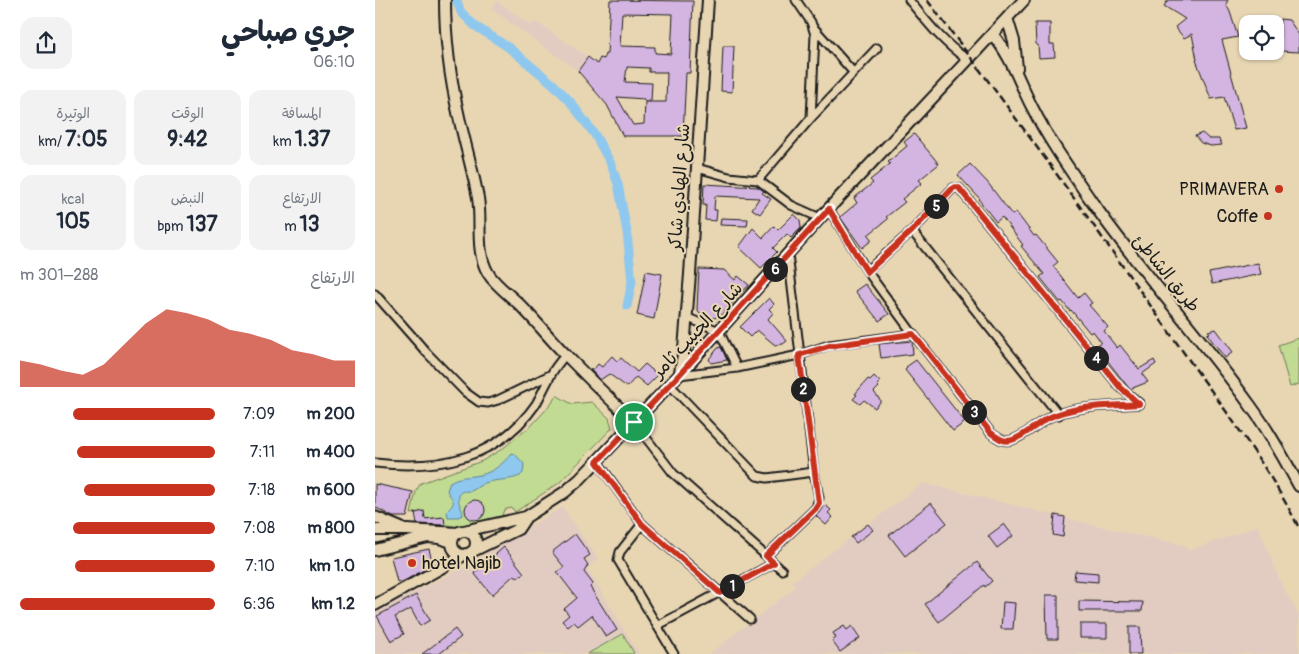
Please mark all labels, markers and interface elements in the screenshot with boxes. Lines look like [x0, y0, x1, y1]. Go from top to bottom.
text: جري صباحي [221, 15, 355, 50]
map controls [1239, 15, 1284, 60]
button: locate [1239, 15, 1284, 60]
button: share [20, 17, 72, 69]
text: 06:10 [313, 52, 355, 72]
text: الوتيرة [56, 105, 90, 122]
text: الوقت [171, 105, 204, 122]
text: المسافة [282, 105, 322, 122]
street label: شارع الهادي شاكر [663, 123, 696, 253]
text: 7:05 [65, 126, 108, 153]
text: 9:42 [167, 126, 208, 153]
text: 1.37 [295, 126, 330, 153]
text: /km [39, 133, 65, 150]
text: km [273, 133, 295, 150]
place label: PRIMAVERA [1179, 178, 1269, 201]
marker: PRIMAVERA [1273, 183, 1285, 195]
text: النبض [171, 190, 204, 207]
text: الارتفاع [282, 190, 321, 207]
text: kcal [62, 191, 85, 208]
pin: 5 [923, 194, 949, 218]
text: 5 [933, 198, 940, 215]
place label: Coffe [1217, 205, 1258, 228]
text: 105 [56, 208, 90, 235]
marker: Coffe [1262, 210, 1274, 222]
text: 137 [186, 211, 218, 238]
text: 13 [300, 211, 320, 238]
text: bpm [158, 218, 186, 235]
text: m [284, 218, 300, 235]
street label: طريق الشاطئ [1128, 229, 1205, 317]
pin: 6 [763, 256, 787, 282]
text: 6 [771, 261, 780, 278]
text: 288–301 m [20, 265, 98, 285]
text: الارتفاع [310, 268, 355, 288]
street label: شارع الحبيب ثامر [645, 277, 748, 385]
pin: 4 [1083, 346, 1109, 370]
text: 4 [1092, 350, 1101, 367]
pin: 2 [791, 376, 815, 402]
text: 2 [800, 381, 807, 398]
pin: 3 [961, 400, 987, 424]
pin [613, 401, 655, 443]
text: 7:09 [243, 404, 275, 424]
text: 200 m [306, 404, 355, 424]
text: 3 [971, 404, 978, 421]
icon: arrive [620, 408, 648, 436]
text: 7:11 [250, 442, 275, 462]
text: 400 m [306, 442, 355, 462]
text: 7:18 [248, 480, 275, 500]
text: 600 m [306, 480, 355, 500]
text: 7:08 [243, 518, 275, 538]
text: 800 m [307, 518, 355, 538]
place label: hotel Najib [422, 552, 501, 575]
text: 7:10 [245, 556, 275, 576]
text: 1.0 km [310, 556, 355, 576]
marker: hotel Najib [406, 557, 418, 569]
pin: 1 [719, 574, 745, 598]
text: 1 [730, 578, 735, 595]
text: 6:36 [243, 594, 275, 614]
text: 1.2 km [312, 594, 355, 614]

